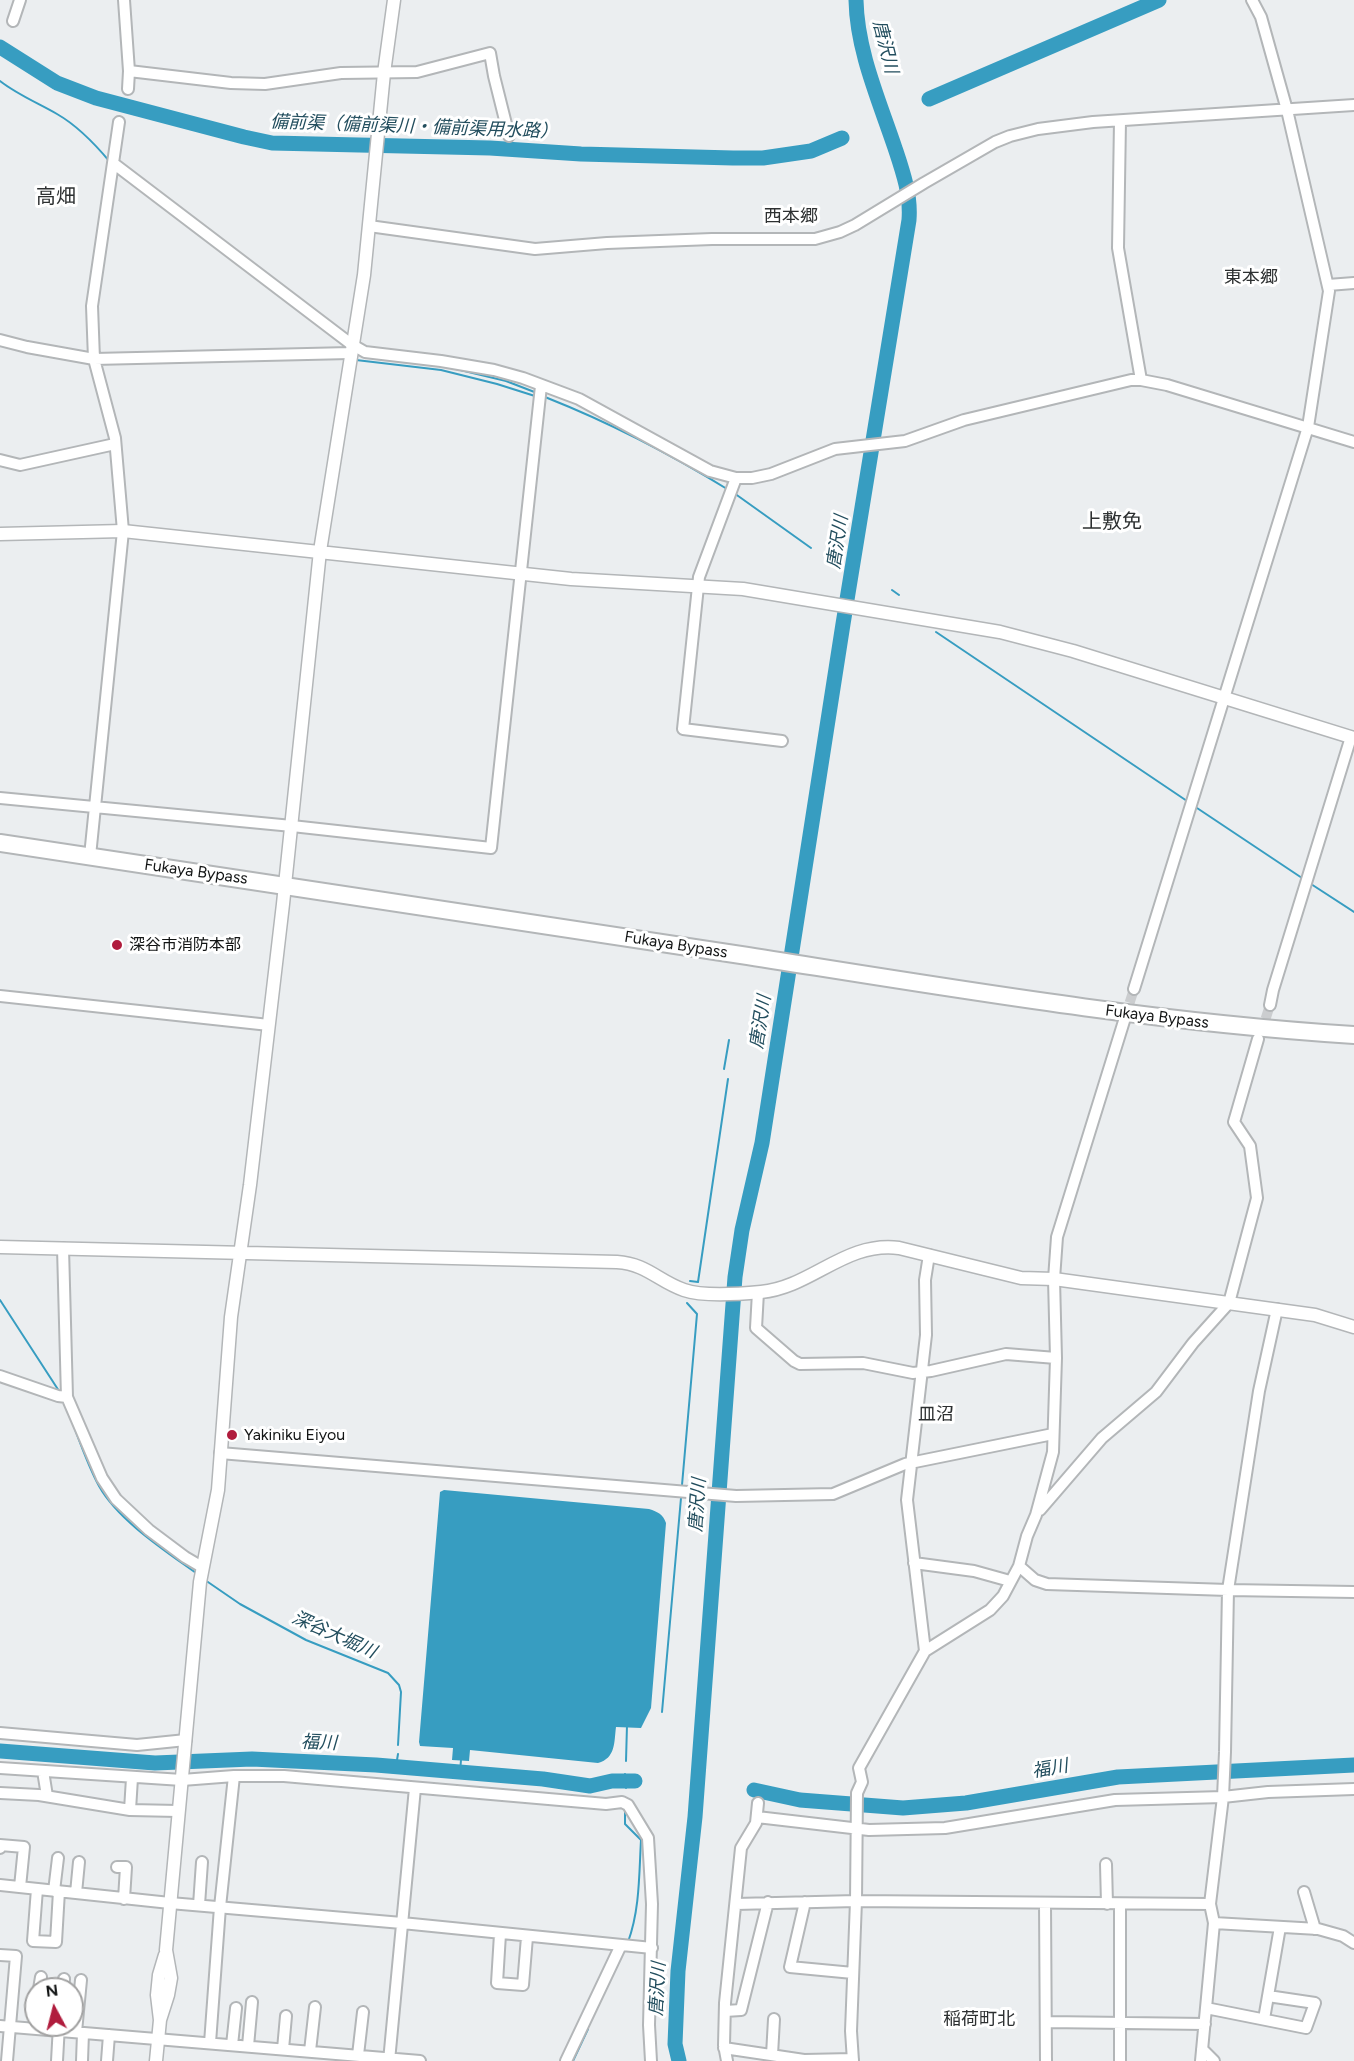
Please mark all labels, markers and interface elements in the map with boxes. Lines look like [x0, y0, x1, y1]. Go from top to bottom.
water label: 唐沢川 [868, 18, 902, 76]
water label: 備前渠（備前渠川・備前渠用水路） [270, 111, 558, 143]
district label: 高畑 [36, 185, 76, 209]
district label: 西本郷 [764, 206, 818, 228]
district label: 東本郷 [1224, 267, 1278, 289]
district label: 上敷免 [1082, 510, 1142, 534]
water label: 唐沢川 [823, 514, 853, 570]
street label: Fukaya Bypass [143, 855, 249, 889]
street label: Fukaya Bypass [623, 927, 729, 963]
place label: 深谷市消防本部 [129, 935, 241, 955]
marker: 深谷市消防本部 [110, 938, 124, 952]
water label: 唐沢川 [746, 994, 776, 1050]
street label: Fukaya Bypass [1104, 1001, 1210, 1033]
district label: 皿沼 [918, 1404, 954, 1426]
place label: Yakiniku Eiyou [244, 1425, 345, 1445]
marker: Yakiniku Eiyou [225, 1428, 239, 1442]
water label: 唐沢川 [685, 1477, 711, 1533]
water label: 深谷大堀川 [288, 1607, 380, 1663]
water label: 福川 [301, 1732, 337, 1754]
water label: 福川 [1030, 1755, 1070, 1783]
water label: 唐沢川 [646, 1961, 670, 2017]
north arrow [24, 1977, 84, 2037]
text: N [45, 1980, 59, 2001]
district label: 稲荷町北 [943, 2009, 1015, 2031]

